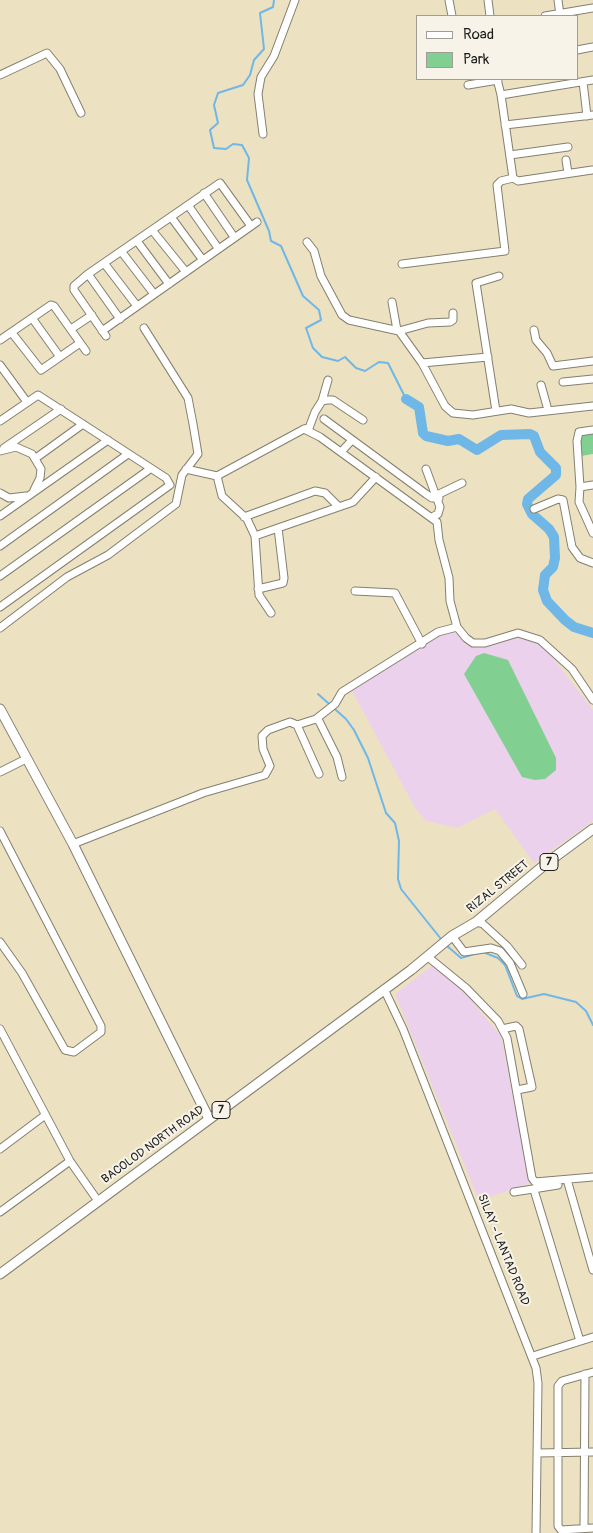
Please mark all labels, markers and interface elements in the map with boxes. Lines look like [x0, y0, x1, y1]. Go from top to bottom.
legend [416, 15, 578, 80]
text: Road [463, 25, 494, 44]
text: Park [463, 50, 489, 69]
road number: 7 [540, 854, 558, 870]
street label: RIZAL STREET [464, 858, 532, 916]
road number: 7 [212, 1102, 230, 1118]
street label: BACOLOD NORTH ROAD [99, 1103, 207, 1187]
street label: SILAY - LANTAD ROAD [474, 1192, 532, 1308]

